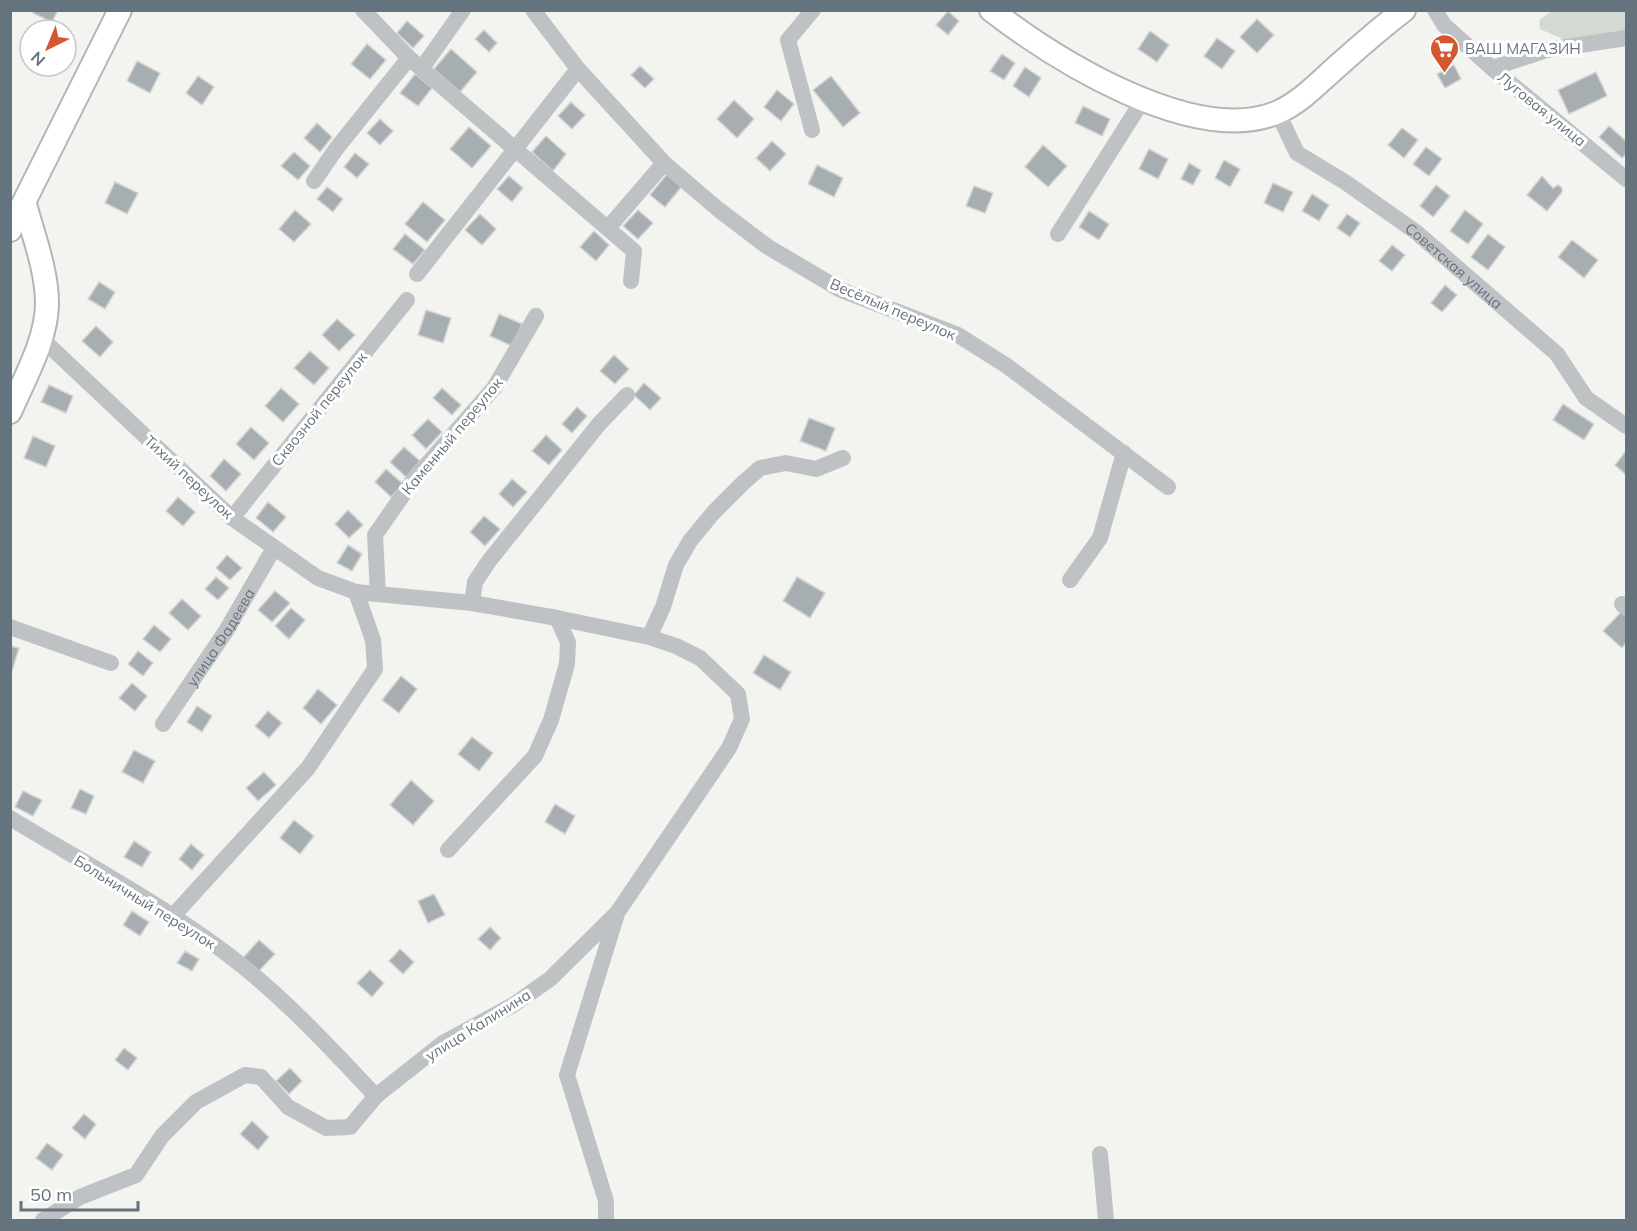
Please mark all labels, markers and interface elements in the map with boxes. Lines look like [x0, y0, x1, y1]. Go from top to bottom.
north arrow [18, 18, 78, 78]
supermarket icon: ВАШ МАГАЗИН [1428, 32, 1460, 74]
place label: ВАШ МАГАЗИН [1465, 39, 1581, 58]
text: N [27, 48, 49, 70]
street label: Луговая улица [1494, 68, 1590, 150]
street label: Советская улица [1402, 218, 1507, 313]
street label: Весёлый переулок [827, 274, 960, 344]
street label: Сквозной переулок [267, 347, 371, 470]
street label: Каменный переулок [397, 373, 507, 498]
street label: Тихий переулок [141, 431, 238, 524]
street label: улица Фадеева [182, 584, 258, 690]
street label: Больничный переулок [71, 851, 220, 954]
street label: улица Калинина [422, 985, 534, 1065]
scale bar [21, 1174, 138, 1212]
text: 50 m [30, 1183, 72, 1206]

